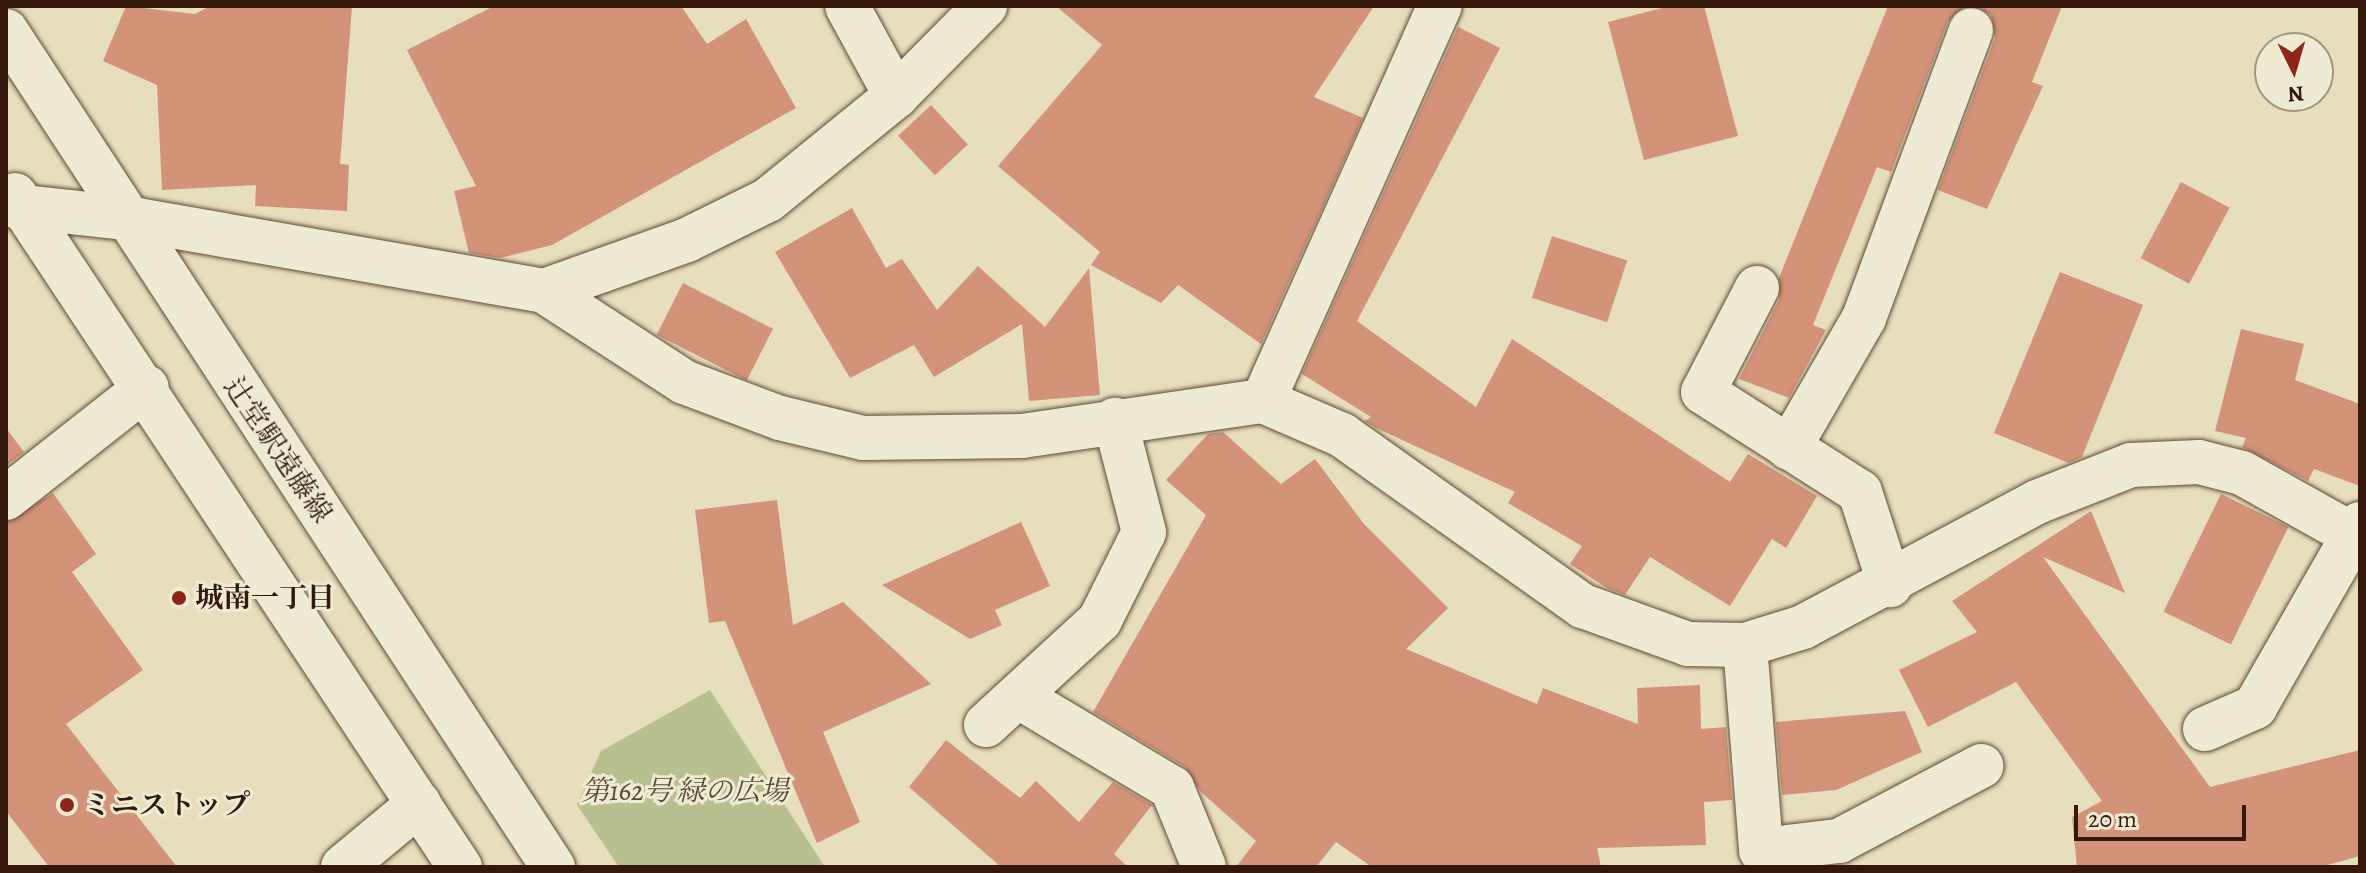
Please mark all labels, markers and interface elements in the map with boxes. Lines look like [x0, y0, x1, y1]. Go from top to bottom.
north arrow [2254, 32, 2334, 112]
text: N [2287, 78, 2305, 110]
street label: 辻堂駅遠藤線 [217, 371, 339, 529]
place label: 城南一丁目 [195, 581, 335, 615]
marker: 城南一丁目 [170, 589, 188, 607]
park label: 第162号 緑の広場 [581, 774, 789, 808]
place label: ミニストップ [83, 788, 251, 822]
scale bar [2078, 789, 2250, 839]
marker: ミニストップ [58, 796, 76, 814]
text: 20 m [2088, 803, 2137, 835]

